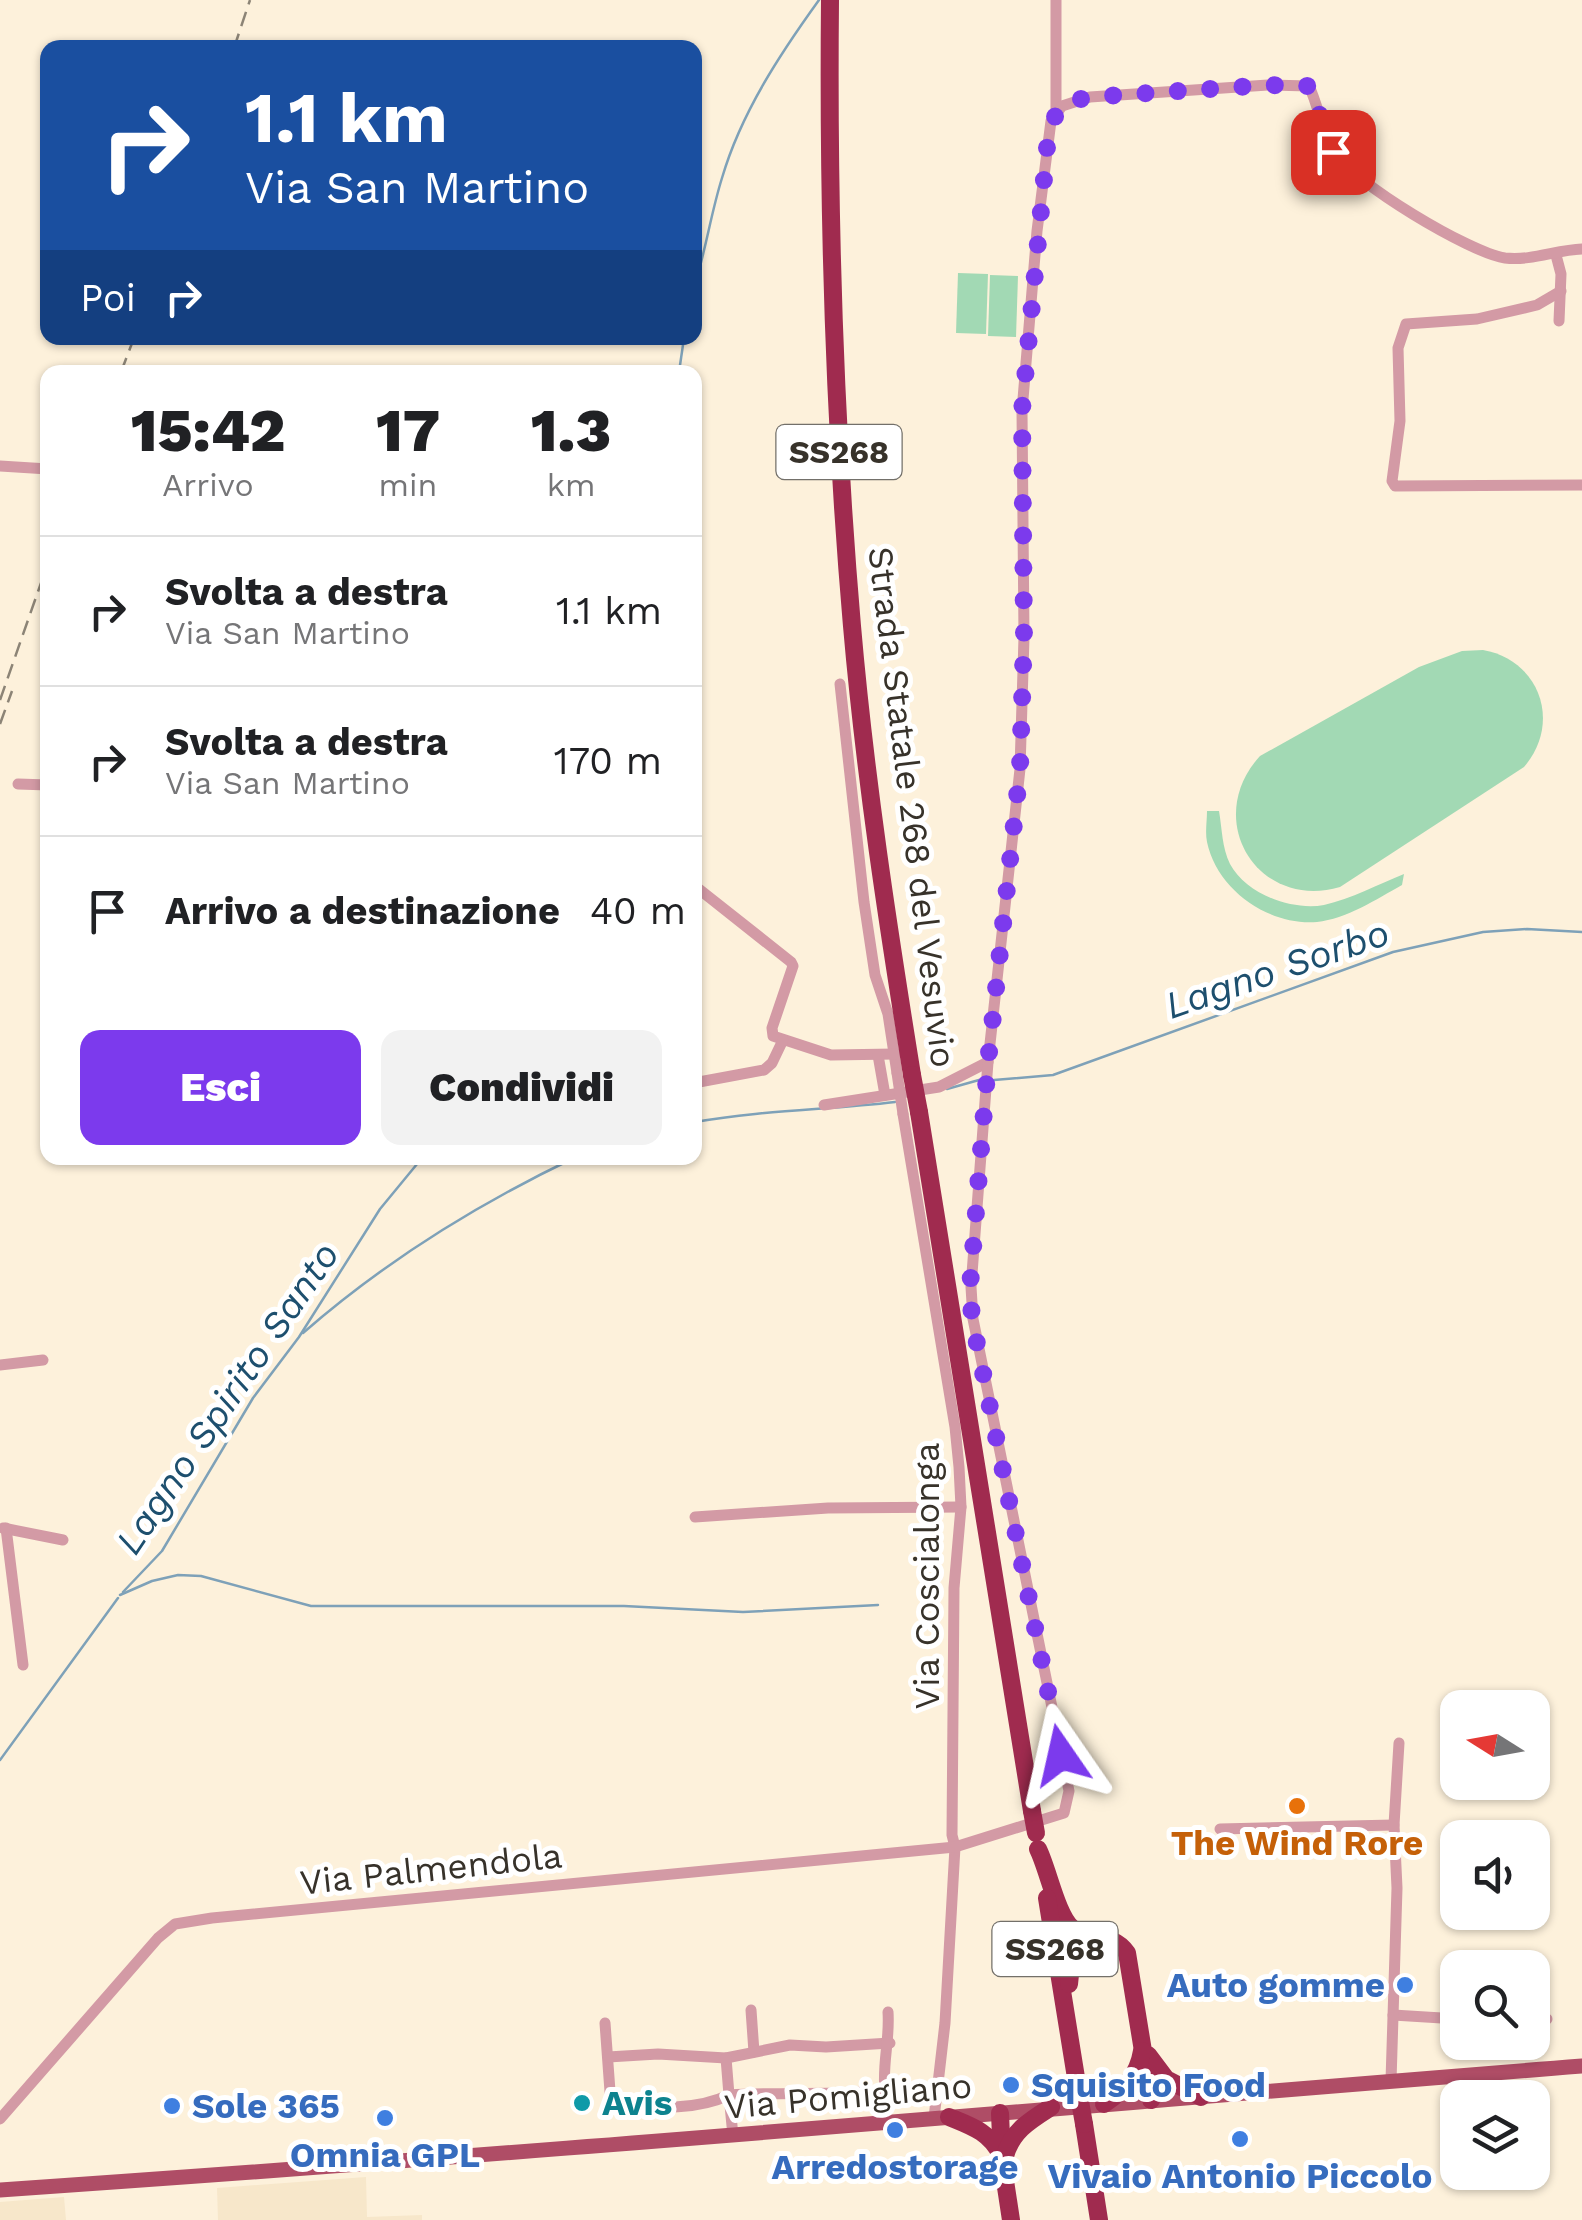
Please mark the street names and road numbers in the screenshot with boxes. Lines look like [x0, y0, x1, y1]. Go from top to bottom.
road number: SS268 [776, 425, 902, 479]
street label: Strada Statale 268 del Vesuvio [859, 544, 965, 1070]
street label: Via Coscialonga [906, 1443, 948, 1709]
street label: Via Palmendola [298, 1834, 564, 1904]
road number: SS268 [992, 1922, 1118, 1976]
street label: Via Pomigliano [722, 2064, 974, 2128]

